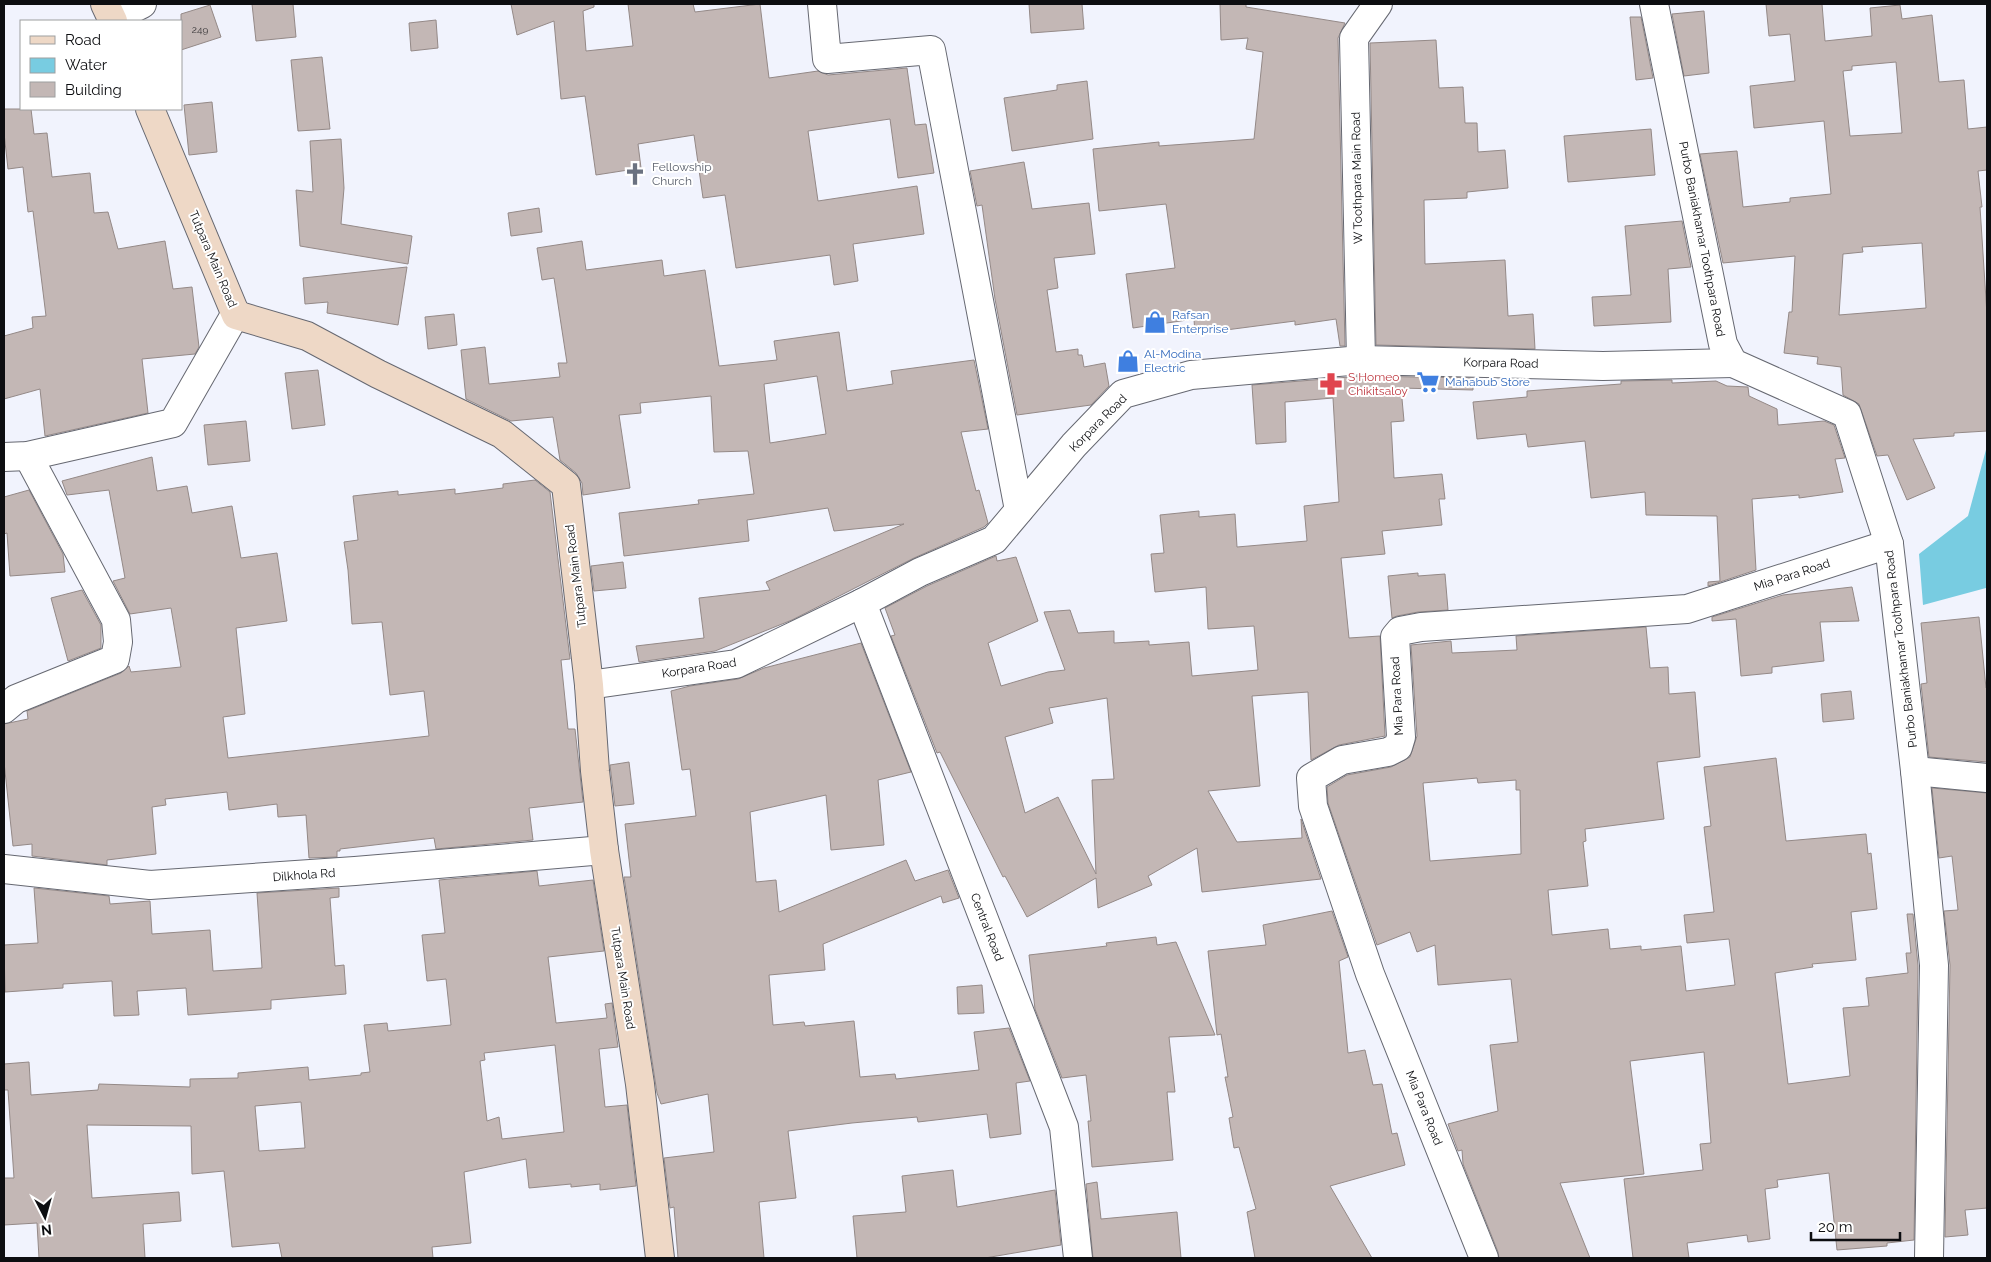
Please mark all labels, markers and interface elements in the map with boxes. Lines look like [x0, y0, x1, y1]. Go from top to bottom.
legend [20, 20, 182, 110]
house number: 249 [192, 24, 208, 35]
text: Road [65, 31, 101, 49]
text: Water [65, 56, 108, 74]
text: Building [65, 81, 122, 99]
street label: W Toothpara Main Road [1349, 112, 1365, 244]
street label: Purbo Baniakhamar Toothpara Road [1676, 140, 1728, 338]
place label: Fellowship Church [652, 160, 712, 188]
church icon: Fellowship Church [622, 161, 648, 187]
street label: Tutpara Main Road [186, 209, 240, 309]
place label: Rafsan Enterprise [1172, 308, 1228, 336]
shop icon: Rafsan Enterprise [1142, 309, 1168, 335]
place label: Al-Modina Electric [1144, 347, 1201, 375]
shop icon: Al-Modina Electric [1115, 348, 1141, 374]
street label: Korpara Road [1463, 355, 1539, 371]
supermarket icon: Mahabub Store [1415, 369, 1441, 395]
place label: S Homeo Chikitsaloy [1348, 370, 1408, 398]
pharmacy icon: S Homeo Chikitsaloy [1318, 371, 1344, 397]
place label: Mahabub Store [1445, 375, 1530, 389]
street label: Korpara Road [1066, 391, 1130, 455]
street label: Tutpara Main Road [563, 524, 589, 628]
street label: Purbo Baniakhamar Toothpara Road [1882, 549, 1920, 749]
street label: Mia Para Road [1752, 556, 1832, 594]
street label: Korpara Road [661, 655, 737, 681]
street label: Mia Para Road [1388, 656, 1406, 736]
street label: Dilkhola Rd [272, 866, 336, 884]
street label: Central Road [968, 891, 1006, 963]
street label: Tutpara Main Road [608, 926, 638, 1030]
street label: Mia Para Road [1403, 1069, 1445, 1147]
north arrow [20, 1192, 70, 1242]
scale bar [1811, 1210, 1900, 1242]
text: 20 m [1818, 1218, 1853, 1236]
text: N [40, 1221, 53, 1238]

